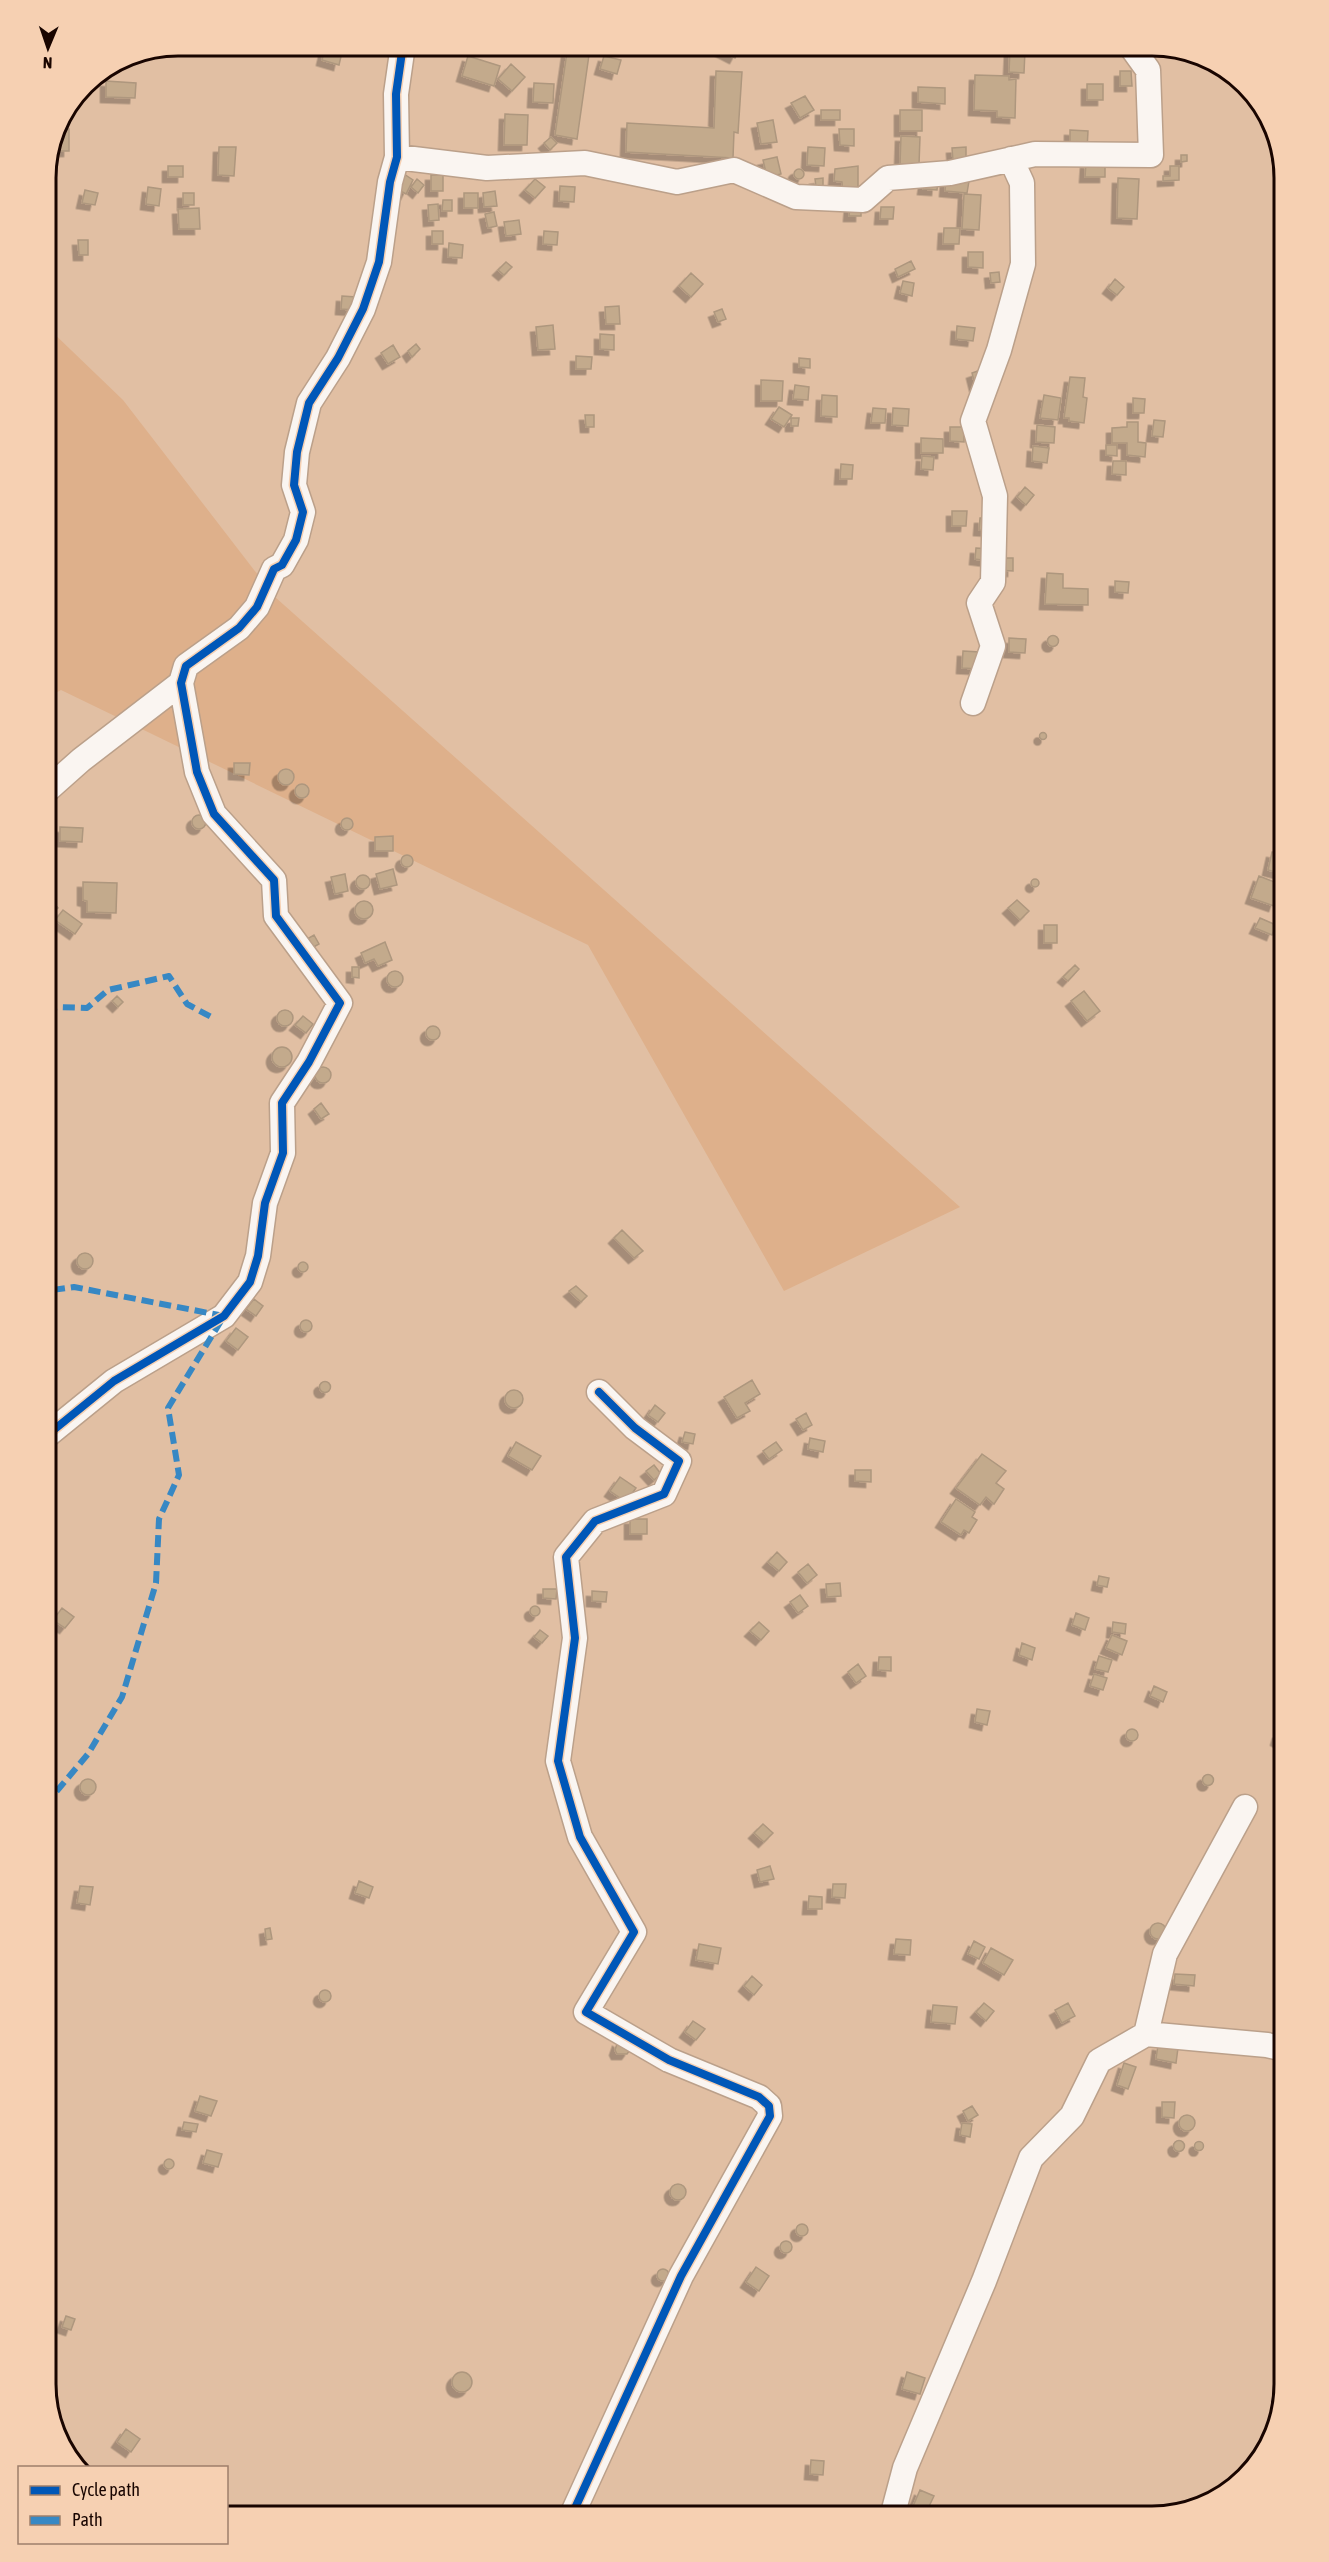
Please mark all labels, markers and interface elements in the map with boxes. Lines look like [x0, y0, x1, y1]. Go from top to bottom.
north arrow [18, 18, 78, 78]
text: N [42, 54, 53, 72]
legend [18, 2466, 228, 2544]
text: Cycle path [72, 2479, 140, 2500]
text: Path [72, 2509, 103, 2530]

